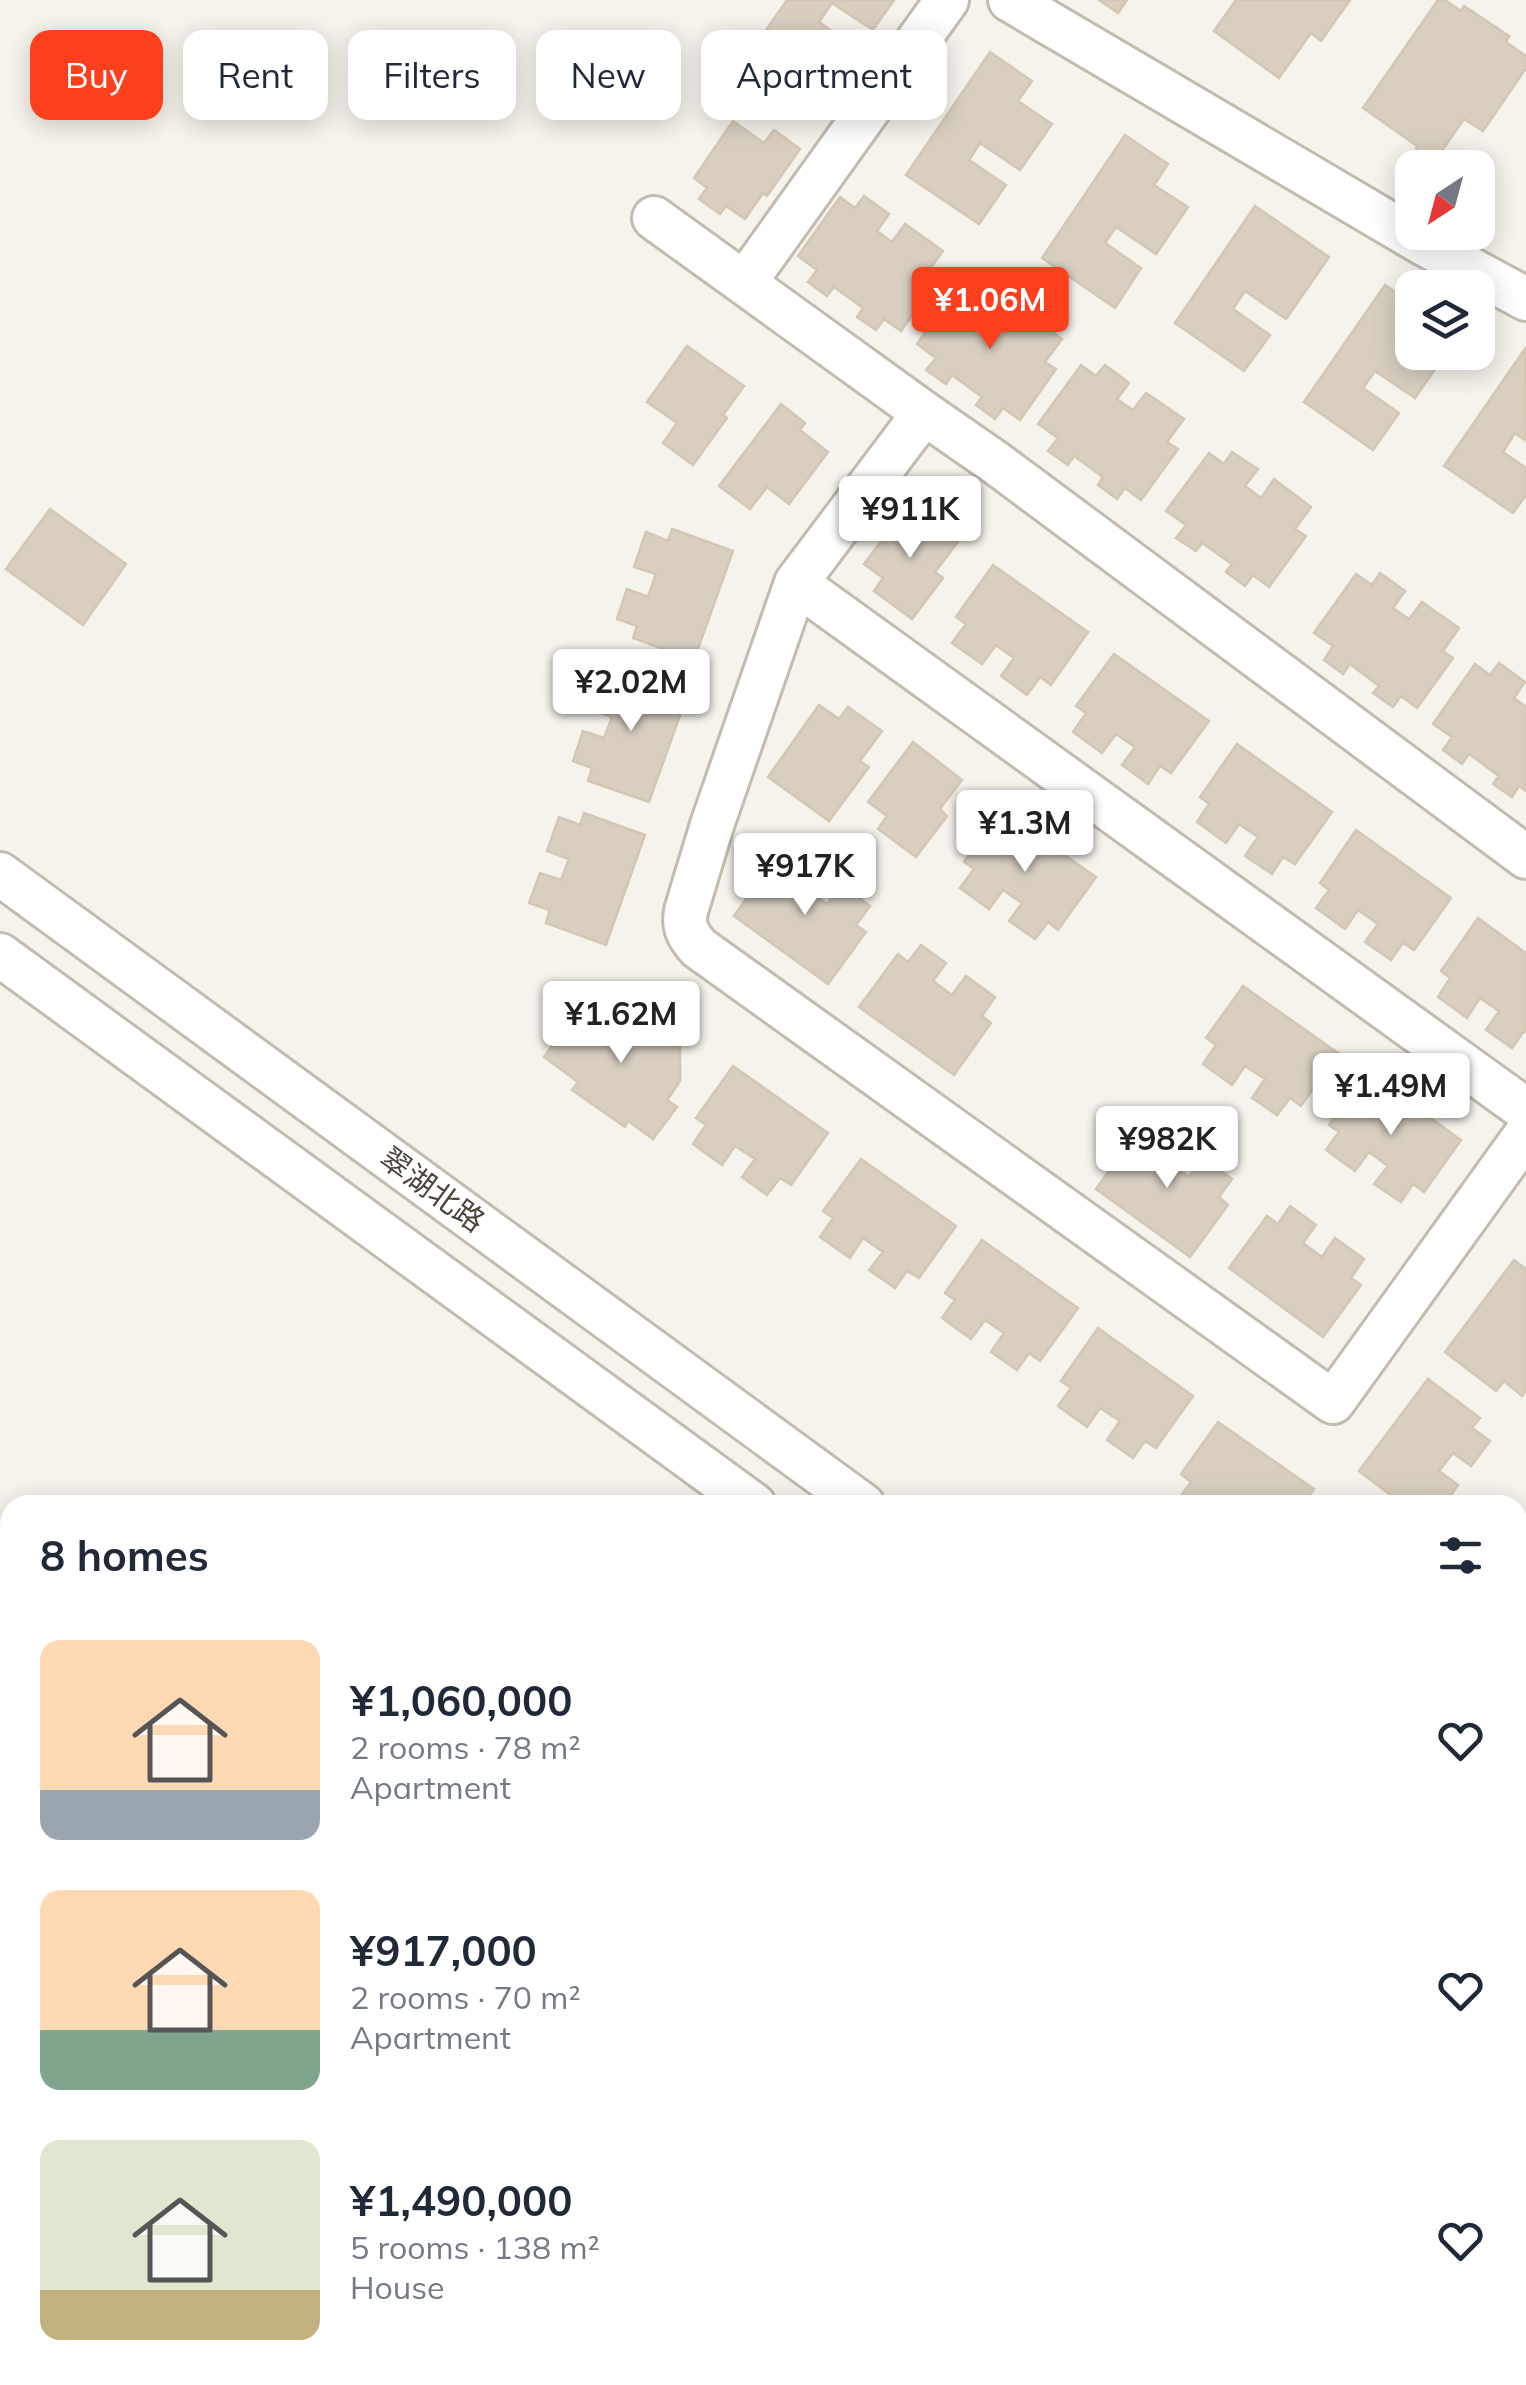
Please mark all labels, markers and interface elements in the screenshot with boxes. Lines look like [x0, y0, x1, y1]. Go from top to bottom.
chip: Buy [30, 30, 163, 120]
chip: Rent [183, 30, 328, 120]
chip: Filters [348, 30, 516, 120]
chip: New [536, 30, 681, 120]
chip: Apartment [701, 30, 947, 120]
north arrow [1395, 150, 1495, 250]
map controls [1395, 150, 1495, 370]
pin: ¥1.06M [909, 267, 1071, 352]
button: layers [1395, 270, 1495, 370]
text: ¥1.06M [934, 279, 1046, 319]
pin: ¥911K [840, 476, 980, 561]
text: ¥911K [861, 488, 959, 528]
pin: ¥2.02M [550, 649, 712, 734]
text: ¥2.02M [575, 661, 687, 701]
pin: ¥1.3M [955, 790, 1095, 875]
text: ¥1.3M [978, 802, 1072, 842]
pin: ¥917K [735, 833, 875, 918]
text: ¥917K [756, 845, 854, 885]
pin: ¥1.62M [540, 981, 702, 1066]
text: ¥1.62M [565, 993, 677, 1033]
pin: ¥1.49M [1310, 1053, 1472, 1138]
text: ¥1.49M [1335, 1065, 1447, 1105]
pin: ¥982K [1097, 1106, 1237, 1191]
text: ¥982K [1118, 1118, 1216, 1158]
street label: 翠湖北路 [373, 1139, 492, 1240]
icon: filters [1433, 1528, 1488, 1583]
text: 8 homes [40, 1529, 209, 1582]
text: ¥1,060,000 [350, 1674, 572, 1727]
icon: home [120, 1680, 240, 1800]
icon: heart [1433, 1713, 1488, 1768]
text: 2 rooms · 78 m² [350, 1727, 581, 1767]
text: Apartment [350, 1767, 511, 1807]
text: ¥917,000 [350, 1924, 537, 1977]
icon: home [120, 1930, 240, 2050]
icon: heart [1433, 1963, 1488, 2018]
text: 2 rooms · 70 m² [350, 1977, 581, 2017]
text: Apartment [350, 2017, 511, 2057]
text: ¥1,490,000 [350, 2174, 572, 2227]
icon: home [120, 2180, 240, 2300]
icon: heart [1433, 2213, 1488, 2268]
text: 5 rooms · 138 m² [350, 2227, 600, 2267]
text: House [350, 2267, 445, 2307]

